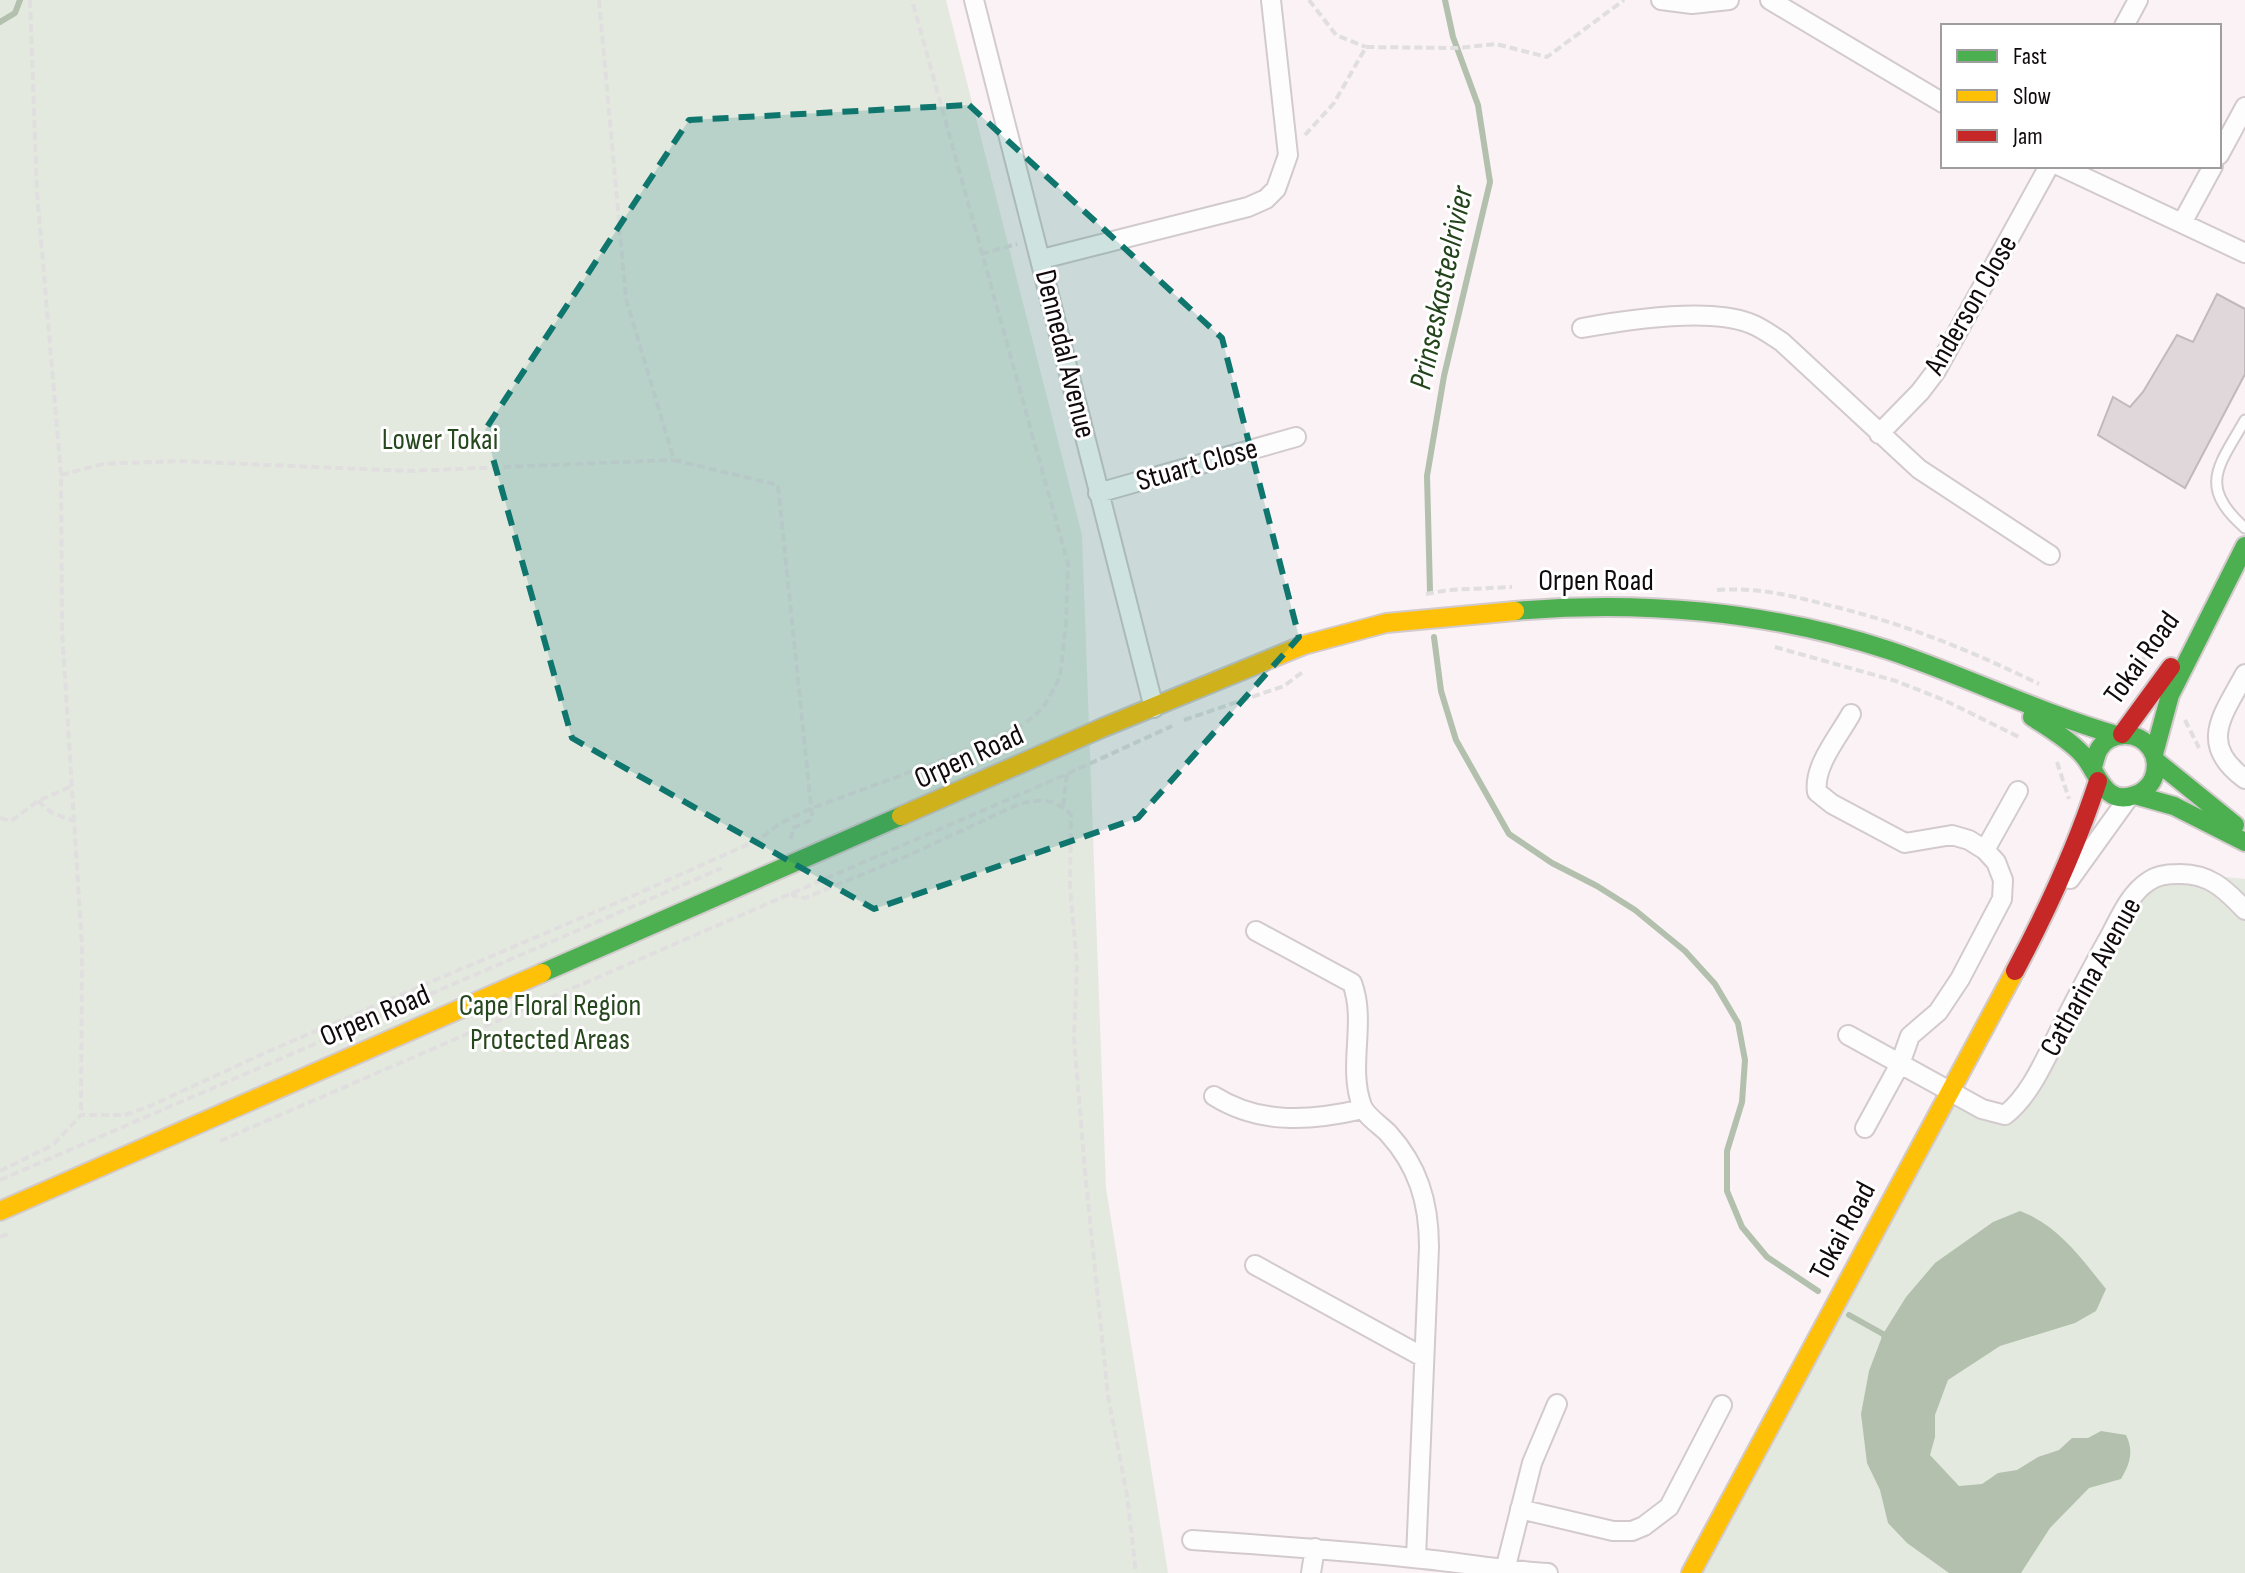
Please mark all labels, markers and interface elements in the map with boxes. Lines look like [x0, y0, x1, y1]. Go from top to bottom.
legend [1941, 24, 2221, 168]
text: Fast [2013, 42, 2047, 71]
text: Slow [2013, 82, 2051, 111]
text: Jam [2012, 122, 2043, 151]
water label: Prinseskasteelrivier [1401, 182, 1483, 393]
street label: Anderson Close [1916, 229, 2025, 382]
street label: Dennedal Avenue [1027, 266, 1103, 442]
park label: Lower Tokai [382, 422, 498, 458]
street label: Stuart Close [1132, 431, 1262, 499]
street label: Orpen Road [1538, 563, 1654, 599]
street label: Tokai Road [2096, 605, 2188, 711]
street label: Orpen Road [909, 717, 1029, 797]
street label: Catharina Avenue [2033, 891, 2149, 1063]
street label: Orpen Road [315, 977, 435, 1055]
park label: Cape Floral Region Protected Areas [459, 988, 641, 1058]
street label: Tokai Road [1802, 1176, 1884, 1286]

